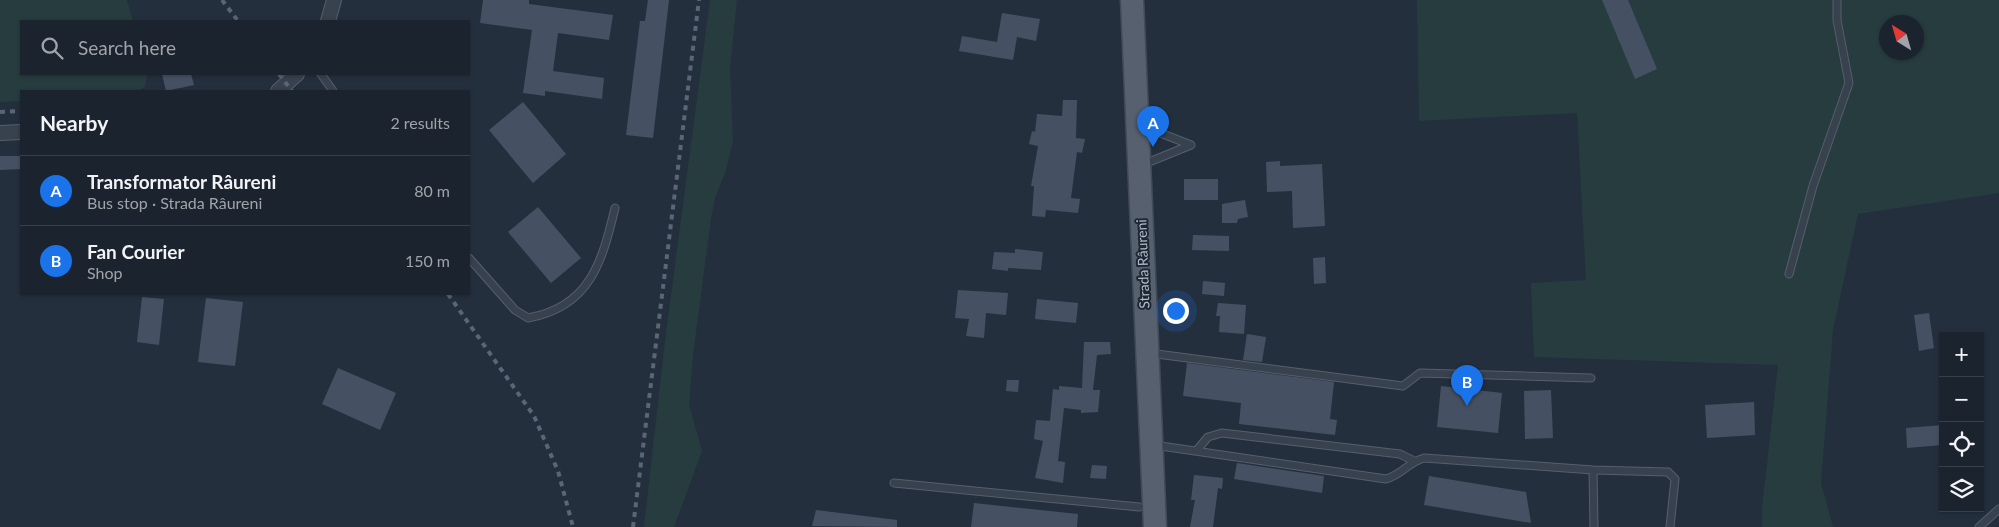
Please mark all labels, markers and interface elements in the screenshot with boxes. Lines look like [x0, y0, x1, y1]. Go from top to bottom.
north arrow [1879, 15, 1924, 60]
search box [20, 20, 470, 75]
icon: search [38, 34, 66, 62]
text: Search here [78, 36, 176, 59]
pin: A [1137, 106, 1169, 147]
text: Nearby [40, 110, 108, 135]
text: 2 results [390, 113, 450, 132]
text: Transformator Râureni [87, 170, 276, 193]
text: A [50, 181, 62, 200]
text: 80 m [414, 181, 450, 200]
text: Bus stop · Strada Râureni [87, 193, 262, 212]
street label: Strada Râureni [1132, 219, 1153, 309]
text: Fan Courier [87, 240, 185, 263]
text: B [51, 251, 61, 270]
text: 150 m [405, 251, 450, 270]
text: Shop [87, 263, 123, 282]
your location [1163, 298, 1189, 324]
map controls [1939, 332, 1984, 512]
button: + [1939, 332, 1984, 377]
pin: B [1451, 365, 1483, 406]
button: − [1939, 377, 1984, 422]
button: locate [1939, 422, 1984, 467]
button: layers [1939, 467, 1984, 512]

